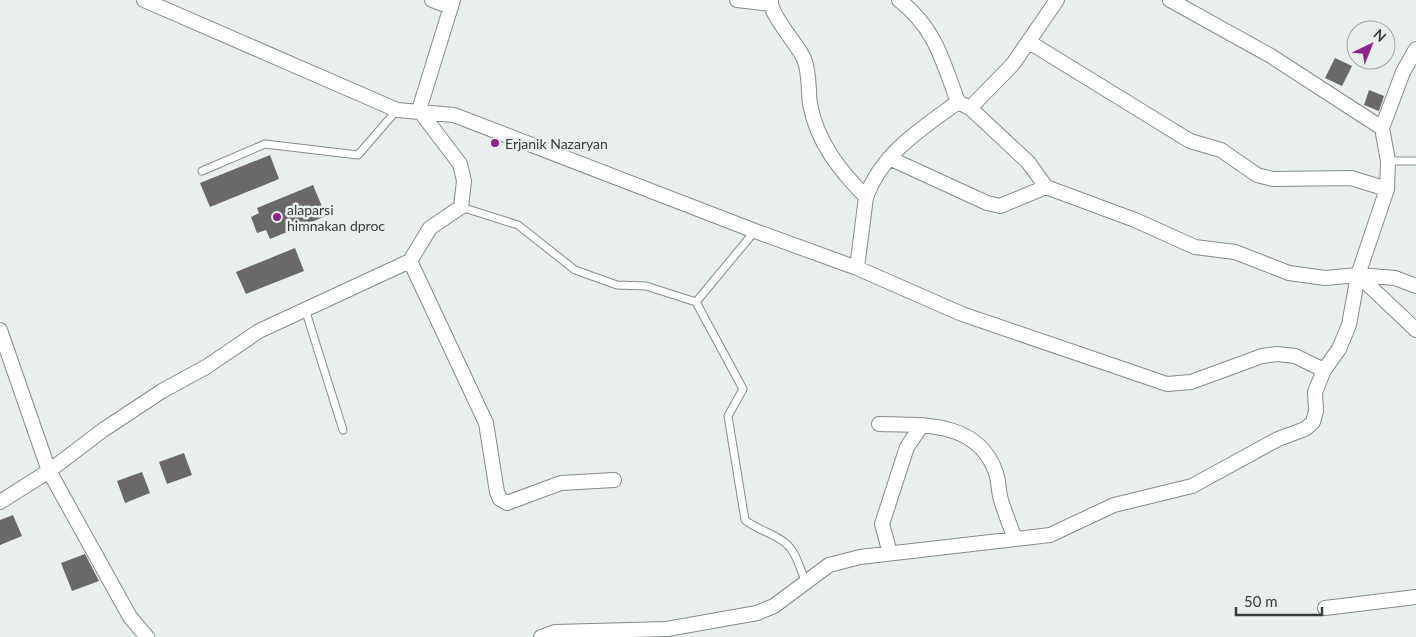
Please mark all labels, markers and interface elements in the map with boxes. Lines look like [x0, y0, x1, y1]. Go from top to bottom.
north arrow [1346, 20, 1396, 70]
text: N [1370, 25, 1390, 45]
place label: Erjanik Nazaryan [505, 135, 608, 152]
marker: Erjanik Nazaryan [489, 137, 501, 149]
place label: alaparsi himnakan dproc [287, 201, 385, 234]
marker: alaparsi himnakan dproc [271, 211, 283, 223]
scale bar [1236, 584, 1322, 616]
text: 50 m [1244, 592, 1278, 610]

